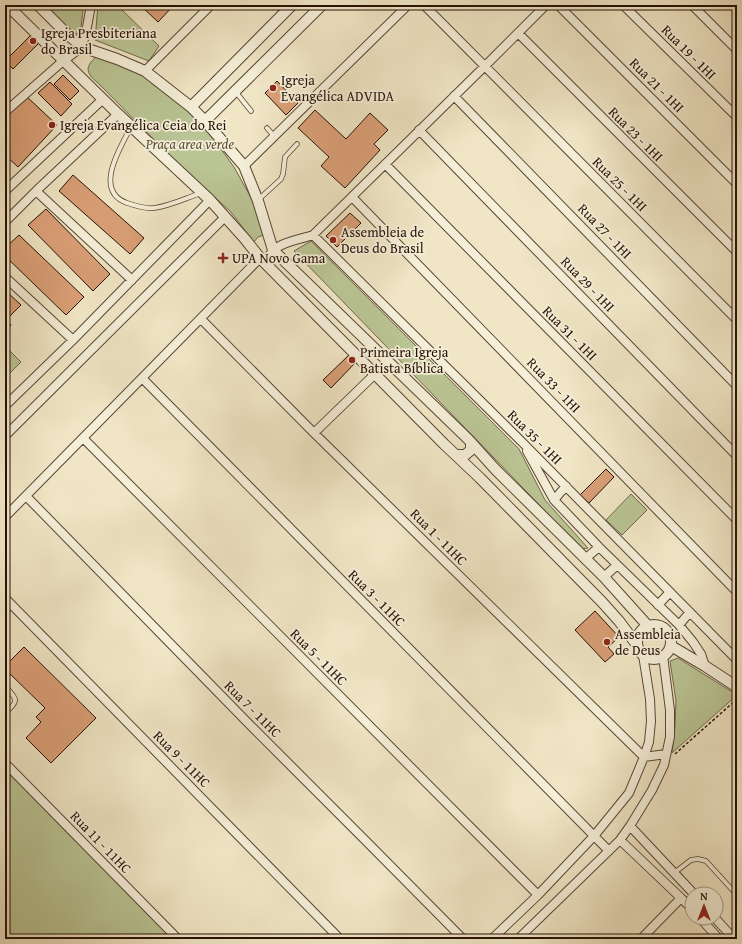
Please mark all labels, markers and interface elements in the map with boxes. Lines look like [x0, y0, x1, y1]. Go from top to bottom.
street label: Rua 19 - 1HI [657, 20, 721, 84]
place label: Igreja Presbiteriana do Brasil [41, 23, 157, 59]
marker: Igreja Presbiteriana do Brasil [28, 36, 38, 46]
street label: Rua 21 - 1HI [625, 53, 689, 117]
place label: Igreja Evangélica ADVIDA [281, 70, 394, 106]
marker: Igreja Evangélica ADVIDA [268, 83, 278, 93]
street label: Rua 23 - 1HI [604, 102, 668, 166]
place label: Igreja Evangélica Ceia do Rei [60, 115, 227, 135]
marker: Igreja Evangélica Ceia do Rei [47, 120, 57, 130]
park label: Praça area verde [145, 134, 235, 154]
street label: Rua 25 - 1HI [588, 152, 652, 216]
street label: Rua 27 - 1HI [573, 199, 637, 263]
place label: Assembleia de Deus do Brasil [341, 222, 424, 258]
marker: Assembleia de Deus do Brasil [328, 235, 338, 245]
place label: UPA Novo Gama [232, 248, 326, 268]
marker: UPA Novo Gama [217, 252, 229, 264]
street label: Rua 29 - 1HI [556, 252, 620, 316]
street label: Rua 31 - 1HI [538, 301, 602, 365]
place label: Primeira Igreja Batista Bíblica [360, 342, 449, 378]
street label: Rua 33 - 1HI [522, 353, 586, 417]
marker: Primeira Igreja Batista Bíblica [347, 355, 357, 365]
street label: Rua 35 - 1HI [503, 405, 567, 469]
street label: Rua 1 - 11HC [406, 504, 472, 570]
street label: Rua 3 - 11HC [344, 565, 410, 631]
street label: Rua 5 - 11HC [286, 624, 352, 690]
place label: Assembleia de Deus [615, 624, 681, 660]
marker: Assembleia de Deus [602, 637, 612, 647]
street label: Rua 7 - 11HC [220, 676, 286, 742]
street label: Rua 9 - 11HC [149, 726, 215, 792]
street label: Rua 11 - 11HC [66, 806, 136, 878]
north arrow [684, 886, 724, 926]
text: N [700, 888, 708, 904]

